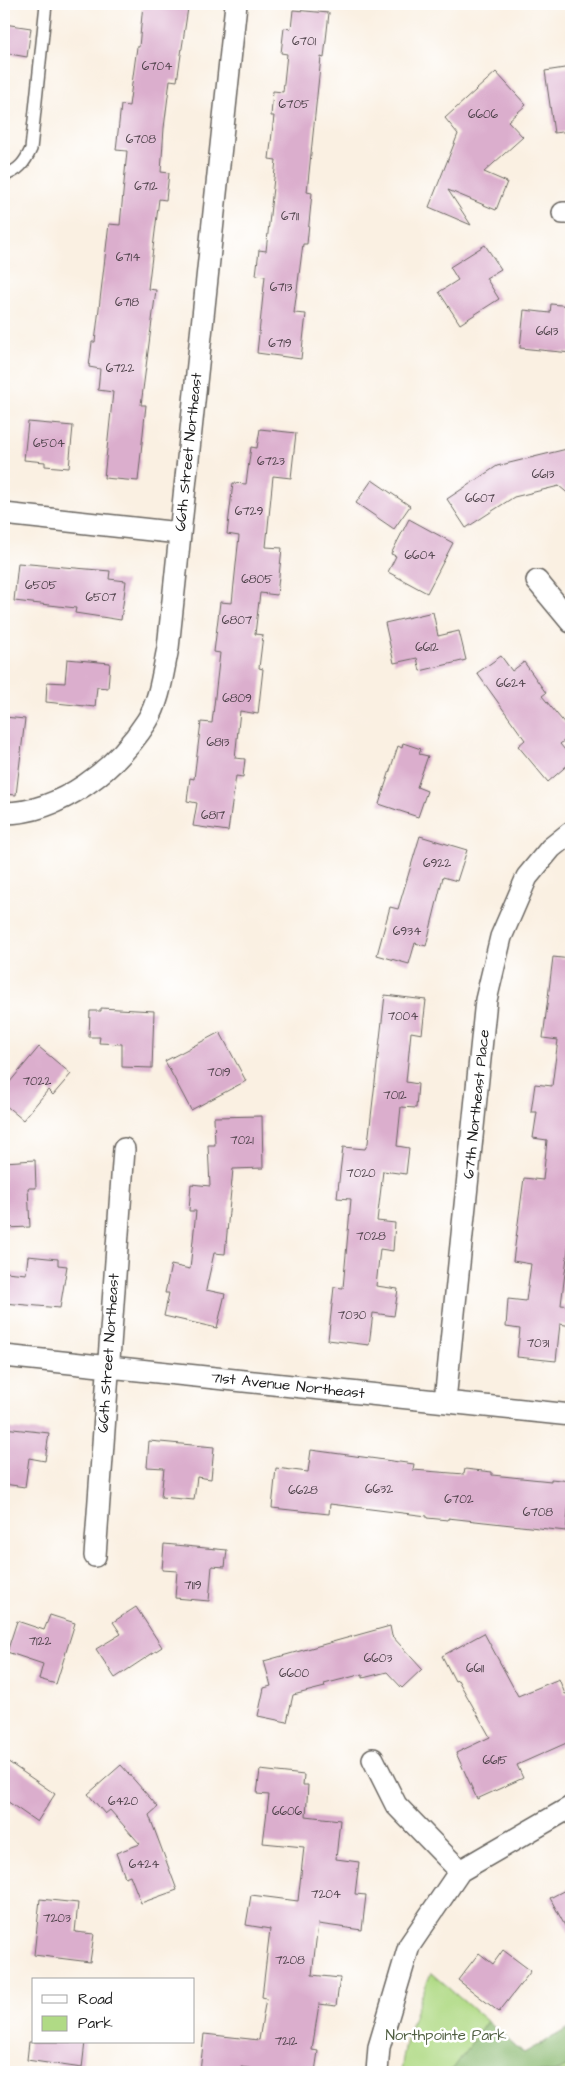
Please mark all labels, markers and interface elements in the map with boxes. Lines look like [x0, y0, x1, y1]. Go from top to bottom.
house number: 6701 [292, 33, 316, 50]
house number: 6704 [142, 58, 172, 75]
house number: 6705 [279, 96, 310, 113]
house number: 6606 [468, 106, 499, 123]
house number: 6708 [126, 131, 156, 148]
house number: 6712 [134, 178, 158, 195]
house number: 6711 [281, 208, 299, 225]
house number: 6714 [116, 249, 140, 266]
house number: 6713 [270, 279, 292, 296]
house number: 6718 [115, 294, 139, 311]
house number: 6613 [536, 323, 558, 340]
house number: 6719 [268, 335, 292, 352]
house number: 6722 [106, 360, 134, 377]
street label: 66th Street Northeast [170, 372, 207, 532]
house number: 6504 [33, 435, 65, 452]
house number: 6723 [257, 453, 285, 470]
house number: 6613 [532, 466, 554, 483]
house number: 6607 [465, 490, 496, 507]
house number: 6729 [235, 503, 263, 520]
house number: 6604 [405, 547, 435, 564]
house number: 6805 [241, 571, 273, 588]
house number: 6505 [25, 577, 58, 594]
house number: 6507 [86, 589, 117, 606]
house number: 6807 [222, 612, 253, 629]
house number: 6612 [415, 639, 439, 656]
house number: 6624 [496, 675, 526, 692]
house number: 6809 [222, 690, 252, 707]
house number: 6813 [207, 734, 229, 751]
house number: 6817 [201, 807, 226, 824]
house number: 6922 [423, 855, 451, 872]
house number: 6934 [393, 923, 421, 940]
house number: 7004 [388, 1008, 418, 1025]
street label: 67th Northeast Place [458, 1028, 495, 1180]
house number: 7019 [207, 1064, 231, 1081]
house number: 7022 [23, 1073, 51, 1090]
house number: 7012 [383, 1087, 407, 1104]
house number: 7021 [230, 1132, 254, 1149]
house number: 7020 [346, 1165, 376, 1182]
house number: 7028 [356, 1228, 386, 1245]
street label: 66th Street Northeast [92, 1273, 125, 1433]
house number: 7030 [338, 1307, 367, 1324]
house number: 7031 [527, 1335, 550, 1352]
street label: 71st Avenue Northeast [210, 1367, 366, 1404]
house number: 6632 [365, 1481, 393, 1498]
house number: 6628 [288, 1482, 318, 1499]
house number: 6702 [444, 1491, 474, 1508]
house number: 6708 [523, 1504, 553, 1521]
house number: 7119 [184, 1577, 202, 1594]
house number: 7122 [29, 1633, 51, 1650]
house number: 6603 [364, 1650, 392, 1667]
house number: 6611 [466, 1660, 485, 1677]
house number: 6600 [279, 1665, 310, 1682]
house number: 6615 [482, 1752, 508, 1769]
house number: 6420 [108, 1793, 138, 1810]
house number: 6606 [272, 1803, 303, 1820]
house number: 6424 [129, 1856, 159, 1873]
house number: 7204 [311, 1886, 341, 1903]
house number: 7203 [43, 1910, 71, 1927]
house number: 7208 [275, 1952, 305, 1969]
legend [32, 1978, 195, 2044]
text: Road [78, 1989, 113, 2010]
text: Park [78, 2013, 113, 2034]
park label: Northpointe Park [385, 2025, 507, 2046]
house number: 7212 [275, 2033, 297, 2050]

